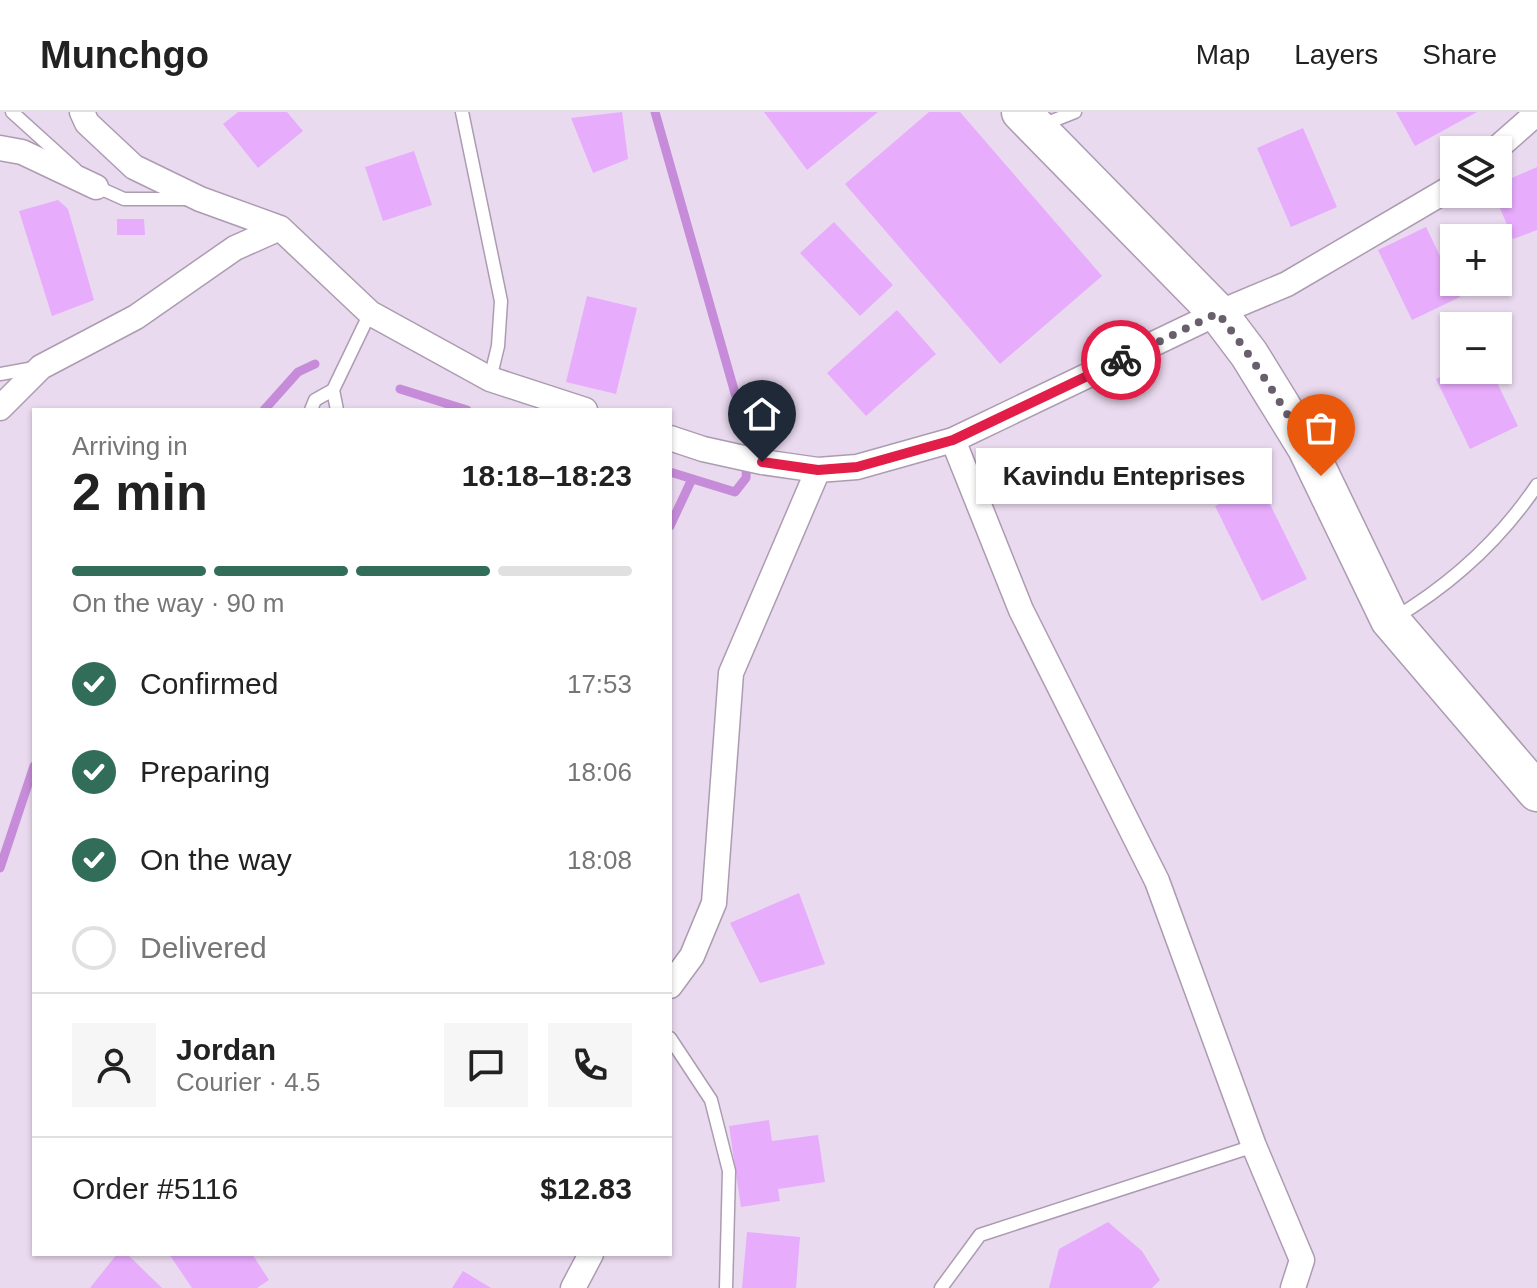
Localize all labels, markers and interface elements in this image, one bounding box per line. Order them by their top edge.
text: Munchgo [40,34,209,76]
text: Map [1196,39,1250,70]
text: Layers [1294,39,1378,70]
text: Share [1422,39,1497,70]
map controls [1440,136,1512,384]
button: layers [1440,136,1512,208]
button: + [1440,224,1512,296]
button: − [1440,312,1512,384]
courier [1081,320,1161,400]
icon: bike [1099,338,1143,382]
pin [728,380,796,462]
icon: home [740,392,784,436]
pin [1287,394,1355,476]
icon: bag [1299,406,1343,450]
text: Arriving in [72,431,188,461]
callout: Kavindu Enteprises [977,448,1273,504]
text: 18:18–18:23 [462,459,632,492]
text: Kavindu Enteprises [1003,461,1245,491]
text: 2 min [72,463,208,521]
text: On the way · 90 m [72,588,284,618]
icon: check [72,662,116,706]
text: Confirmed [140,667,278,700]
text: 17:53 [567,669,632,699]
icon: check [72,750,116,794]
text: Preparing [140,755,270,788]
text: 18:06 [567,757,632,787]
icon: check [72,838,116,882]
text: On the way [140,843,292,876]
text: 18:08 [567,845,632,875]
text: Delivered [140,931,267,964]
button: person [72,1023,156,1107]
button: chat [444,1023,528,1107]
button: phone [548,1023,632,1107]
text: Jordan [176,1033,276,1066]
text: Courier · 4.5 [176,1067,321,1097]
text: Order #5116 [72,1172,238,1205]
text: $12.83 [540,1172,632,1205]

